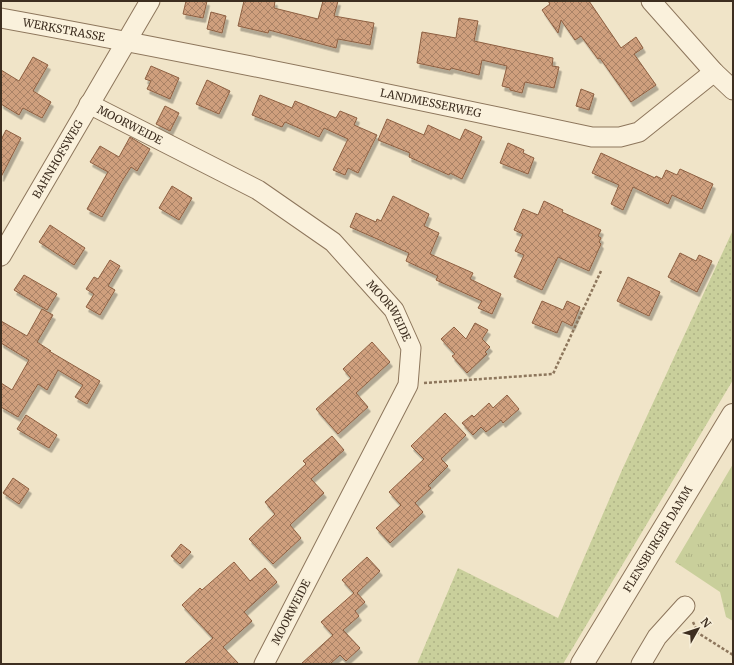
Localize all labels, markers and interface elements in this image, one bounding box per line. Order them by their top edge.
street label: WERKSTRASSE [21,15,106,44]
street label: LANDMESSERWEG [379,85,483,120]
street label: MOORWEIDE [95,102,165,147]
street label: BAHNHOFSWEG [29,118,86,201]
street label: MOORWEIDE [363,277,414,343]
street label: FLENSBURGER DAMM [620,483,695,595]
street label: MOORWEIDE [269,577,313,647]
north arrow [678,609,718,649]
text: N [698,615,714,631]

